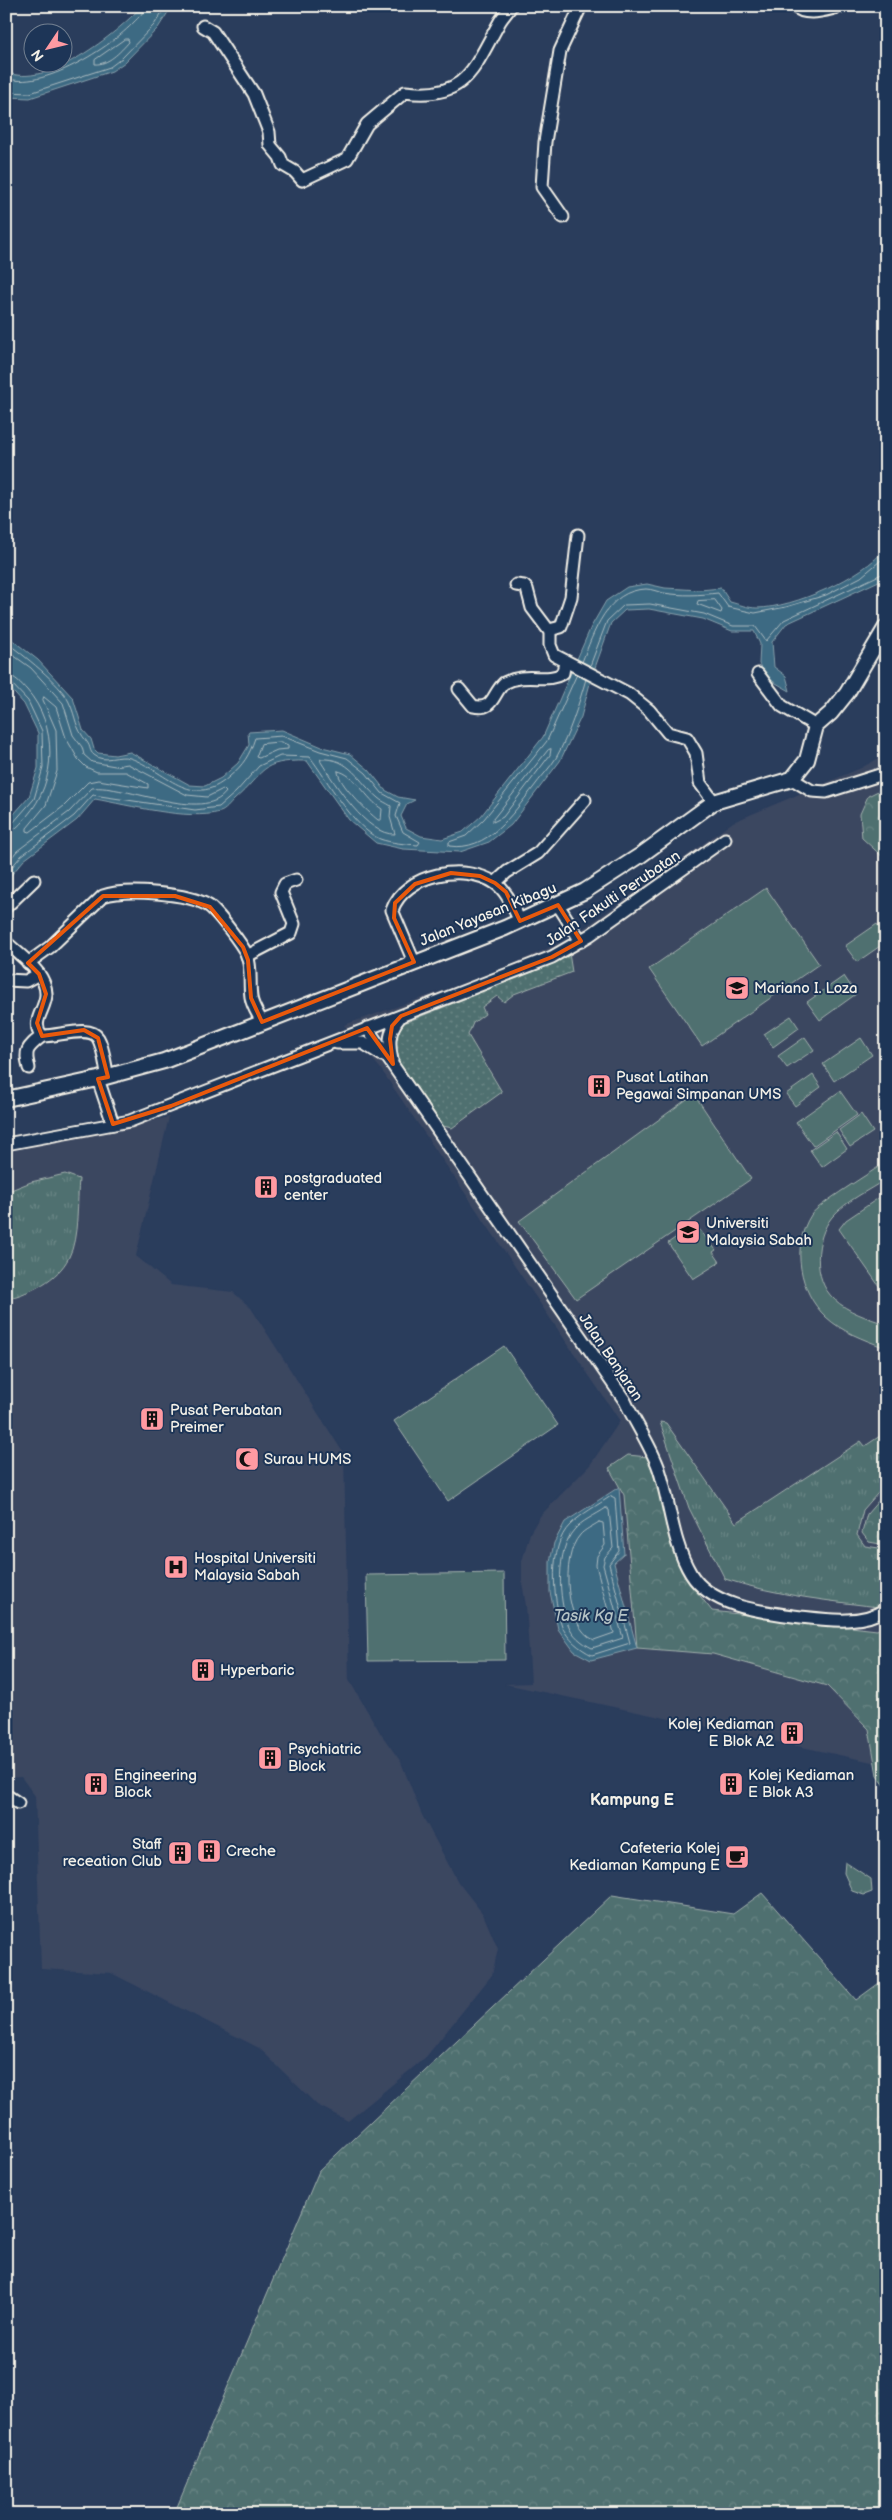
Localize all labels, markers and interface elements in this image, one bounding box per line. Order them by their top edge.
north arrow [22,22,72,72]
text: N [28,46,48,64]
street label: Jalan Fakulti Perubatan [543,846,684,950]
street label: Jalan Yayasan Kibagu [417,878,559,951]
school or university icon: Mariano I. Loza [724,975,750,1001]
place label: Mariano I. Loza [754,979,858,998]
place label: Pusat Latihan Pegawai Simpanan UMS [616,1068,781,1104]
building icon: Pusat Latihan Pegawai Simpanan UMS [586,1073,612,1099]
place label: postgraduated center [284,1169,382,1205]
building icon: postgraduated center [253,1174,279,1200]
place label: Universiti Malaysia Sabah [706,1214,812,1250]
school or university icon: Universiti Malaysia Sabah [675,1219,701,1245]
street label: Jalan Banjaran [574,1310,647,1405]
place label: Pusat Perubatan Preimer [170,1401,282,1437]
building icon: Pusat Perubatan Preimer [139,1406,165,1432]
mosque icon: Surau HUMS [234,1446,260,1472]
place label: Surau HUMS [264,1450,351,1469]
place label: Hospital Universiti Malaysia Sabah [194,1549,316,1585]
hospital icon: Hospital Universiti Malaysia Sabah [163,1554,189,1580]
water label: Tasik Kg E [554,1607,630,1626]
building icon: Hyperbaric [190,1657,216,1683]
place label: Hyperbaric [220,1661,295,1680]
place label: Kolej Kediaman E Blok A2 [668,1715,774,1751]
building icon: Kolej Kediaman E Blok A2 [779,1720,805,1746]
place label: Psychiatric Block [288,1740,361,1776]
building icon: Psychiatric Block [257,1745,283,1771]
place label: Engineering Block [114,1766,197,1802]
place label: Kolej Kediaman E Blok A3 [748,1766,854,1802]
building icon: Engineering Block [83,1771,109,1797]
building icon: Kolej Kediaman E Blok A3 [718,1771,744,1797]
district label: Kampung E [590,1791,674,1810]
place label: Staff receation Club [63,1835,163,1871]
building icon: Creche [196,1838,222,1864]
place label: Cafeteria Kolej Kediaman Kampung E [569,1839,720,1875]
building icon: Staff receation Club [167,1840,193,1866]
place label: Creche [226,1842,276,1861]
cafe icon: Cafeteria Kolej Kediaman Kampung E [724,1844,750,1870]

